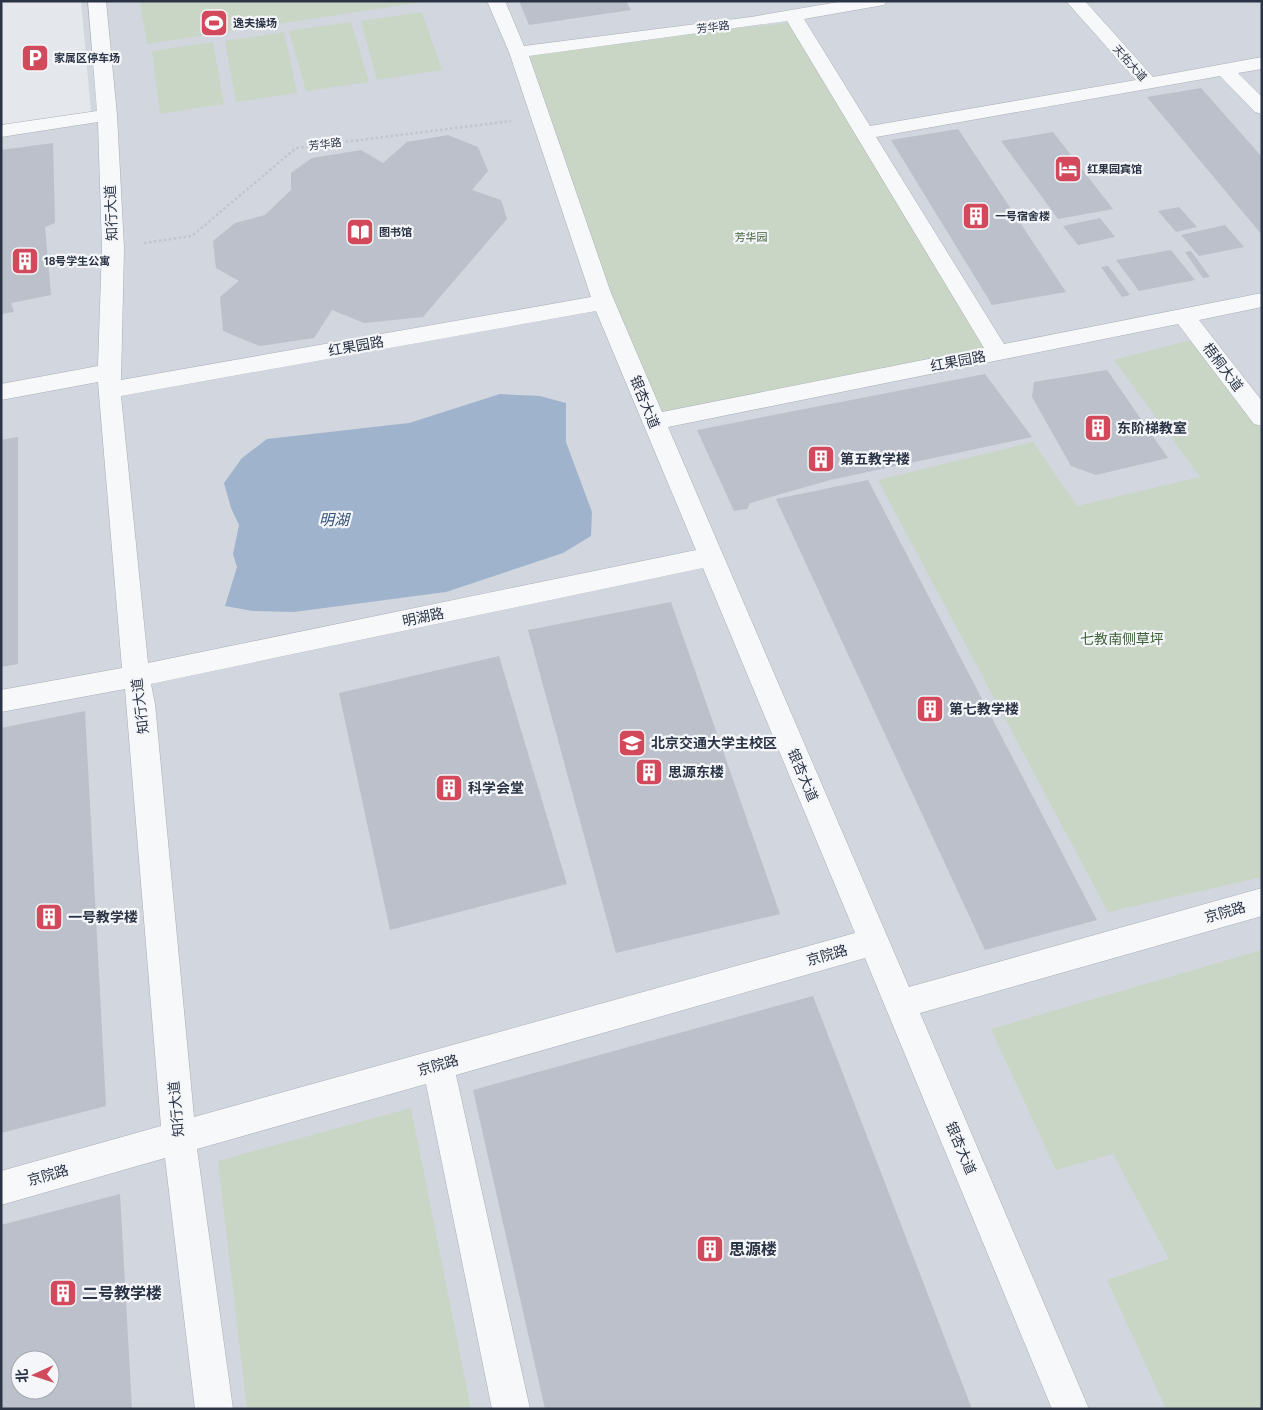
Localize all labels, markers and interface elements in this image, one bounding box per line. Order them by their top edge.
sports icon: 逸夫操场 [199,8,229,38]
place label: 逸夫操场 [233,17,277,30]
street label: 芳华路 [696,19,730,36]
parking icon: 家属区停车场 [20,43,50,73]
street label: 天佑大道 [1110,43,1149,84]
place label: 家属区停车场 [54,52,120,65]
street label: 芳华路 [308,136,342,153]
hotel icon: 红果园宾馆 [1053,154,1083,184]
place label: 红果园宾馆 [1087,163,1142,176]
street label: 知行大道 [102,185,121,241]
building icon: 一号宿舍楼 [961,201,991,231]
place label: 一号宿舍楼 [995,210,1050,223]
library icon: 图书馆 [345,217,375,247]
place label: 图书馆 [379,226,412,239]
park label: 芳华园 [735,231,768,244]
building icon: 18号学生公寓 [10,246,40,276]
place label: 18号学生公寓 [44,255,110,268]
street label: 红果园路 [327,333,385,360]
street label: 梧桐大道 [1199,340,1246,395]
street label: 红果园路 [929,348,987,375]
street label: 银杏大道 [626,373,663,431]
building icon: 东阶梯教室 [1083,413,1113,443]
place label: 东阶梯教室 [1117,420,1187,437]
building icon: 第五教学楼 [806,444,836,474]
place label: 第五教学楼 [840,451,910,468]
water label: 明湖 [319,511,351,529]
street label: 明湖路 [401,605,445,630]
park label: 七教南侧草坪 [1080,631,1164,648]
street label: 知行大道 [129,677,152,735]
building icon: 第七教学楼 [915,694,945,724]
place label: 第七教学楼 [949,701,1019,718]
school or university icon: 北京交通大学主校区 [617,728,647,758]
place label: 北京交通大学主校区 [651,735,777,752]
street label: 银杏大道 [784,746,821,804]
building icon: 思源东楼 [634,757,664,787]
place label: 思源东楼 [668,764,724,781]
building icon: 科学会堂 [434,773,464,803]
place label: 科学会堂 [468,780,524,797]
street label: 京院路 [1203,899,1248,926]
building icon: 一号教学楼 [34,902,64,932]
place label: 一号教学楼 [68,909,138,926]
street label: 京院路 [805,942,850,969]
street label: 京院路 [416,1052,461,1079]
street label: 知行大道 [166,1080,187,1138]
street label: 银杏大道 [942,1119,979,1177]
street label: 京院路 [26,1162,71,1189]
building icon: 思源楼 [695,1234,725,1264]
place label: 思源楼 [729,1240,777,1259]
building icon: 二号教学楼 [48,1278,78,1308]
place label: 二号教学楼 [82,1284,162,1303]
north arrow [10,1350,60,1400]
text: 北 [14,1368,31,1383]

